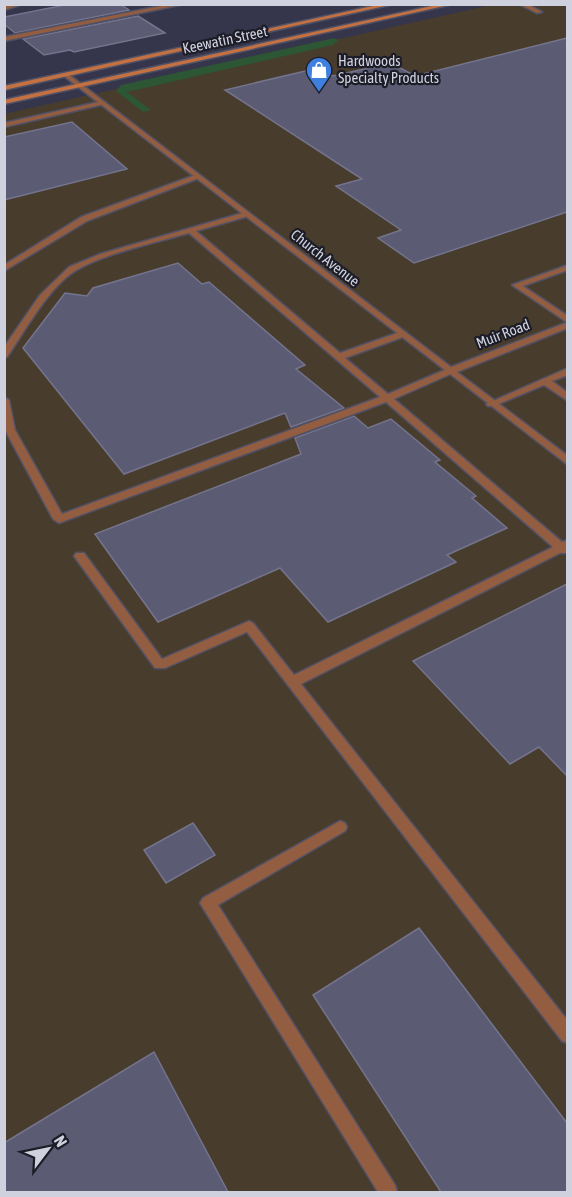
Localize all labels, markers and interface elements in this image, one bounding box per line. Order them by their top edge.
street label: Keewatin Street [181,22,269,57]
place label: Hardwoods Specialty Products [338,52,439,86]
shop icon: Hardwoods Specialty Products [304,55,334,93]
street label: Church Avenue [288,226,363,290]
street label: Muir Road [474,316,532,351]
north arrow [18,1119,78,1179]
text: N [51,1132,71,1150]

